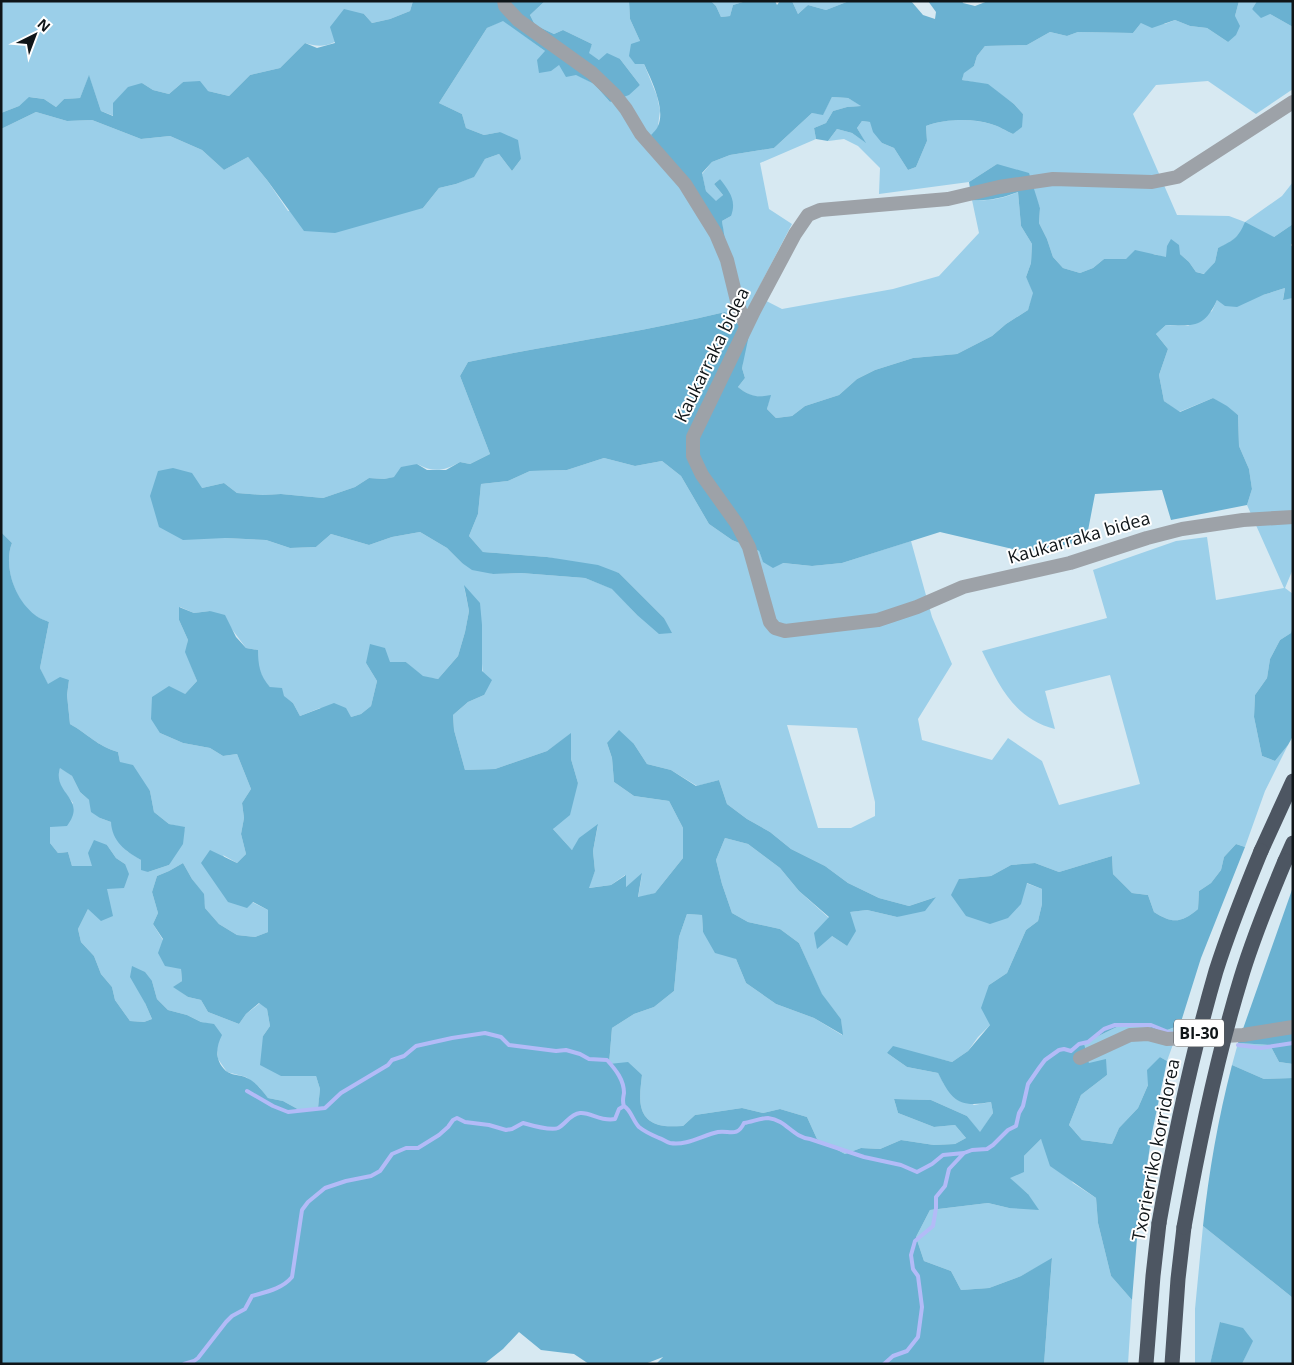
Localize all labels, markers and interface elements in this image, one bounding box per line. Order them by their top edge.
north arrow [10,10,60,60]
text: N [33,14,55,36]
street label: Kaukarraka bidea [668,283,754,426]
street label: Kaukarraka bidea [1005,505,1153,569]
road number: BI-30 [1174,1020,1224,1046]
street label: Txorierriko korridorea [1126,1057,1184,1243]

